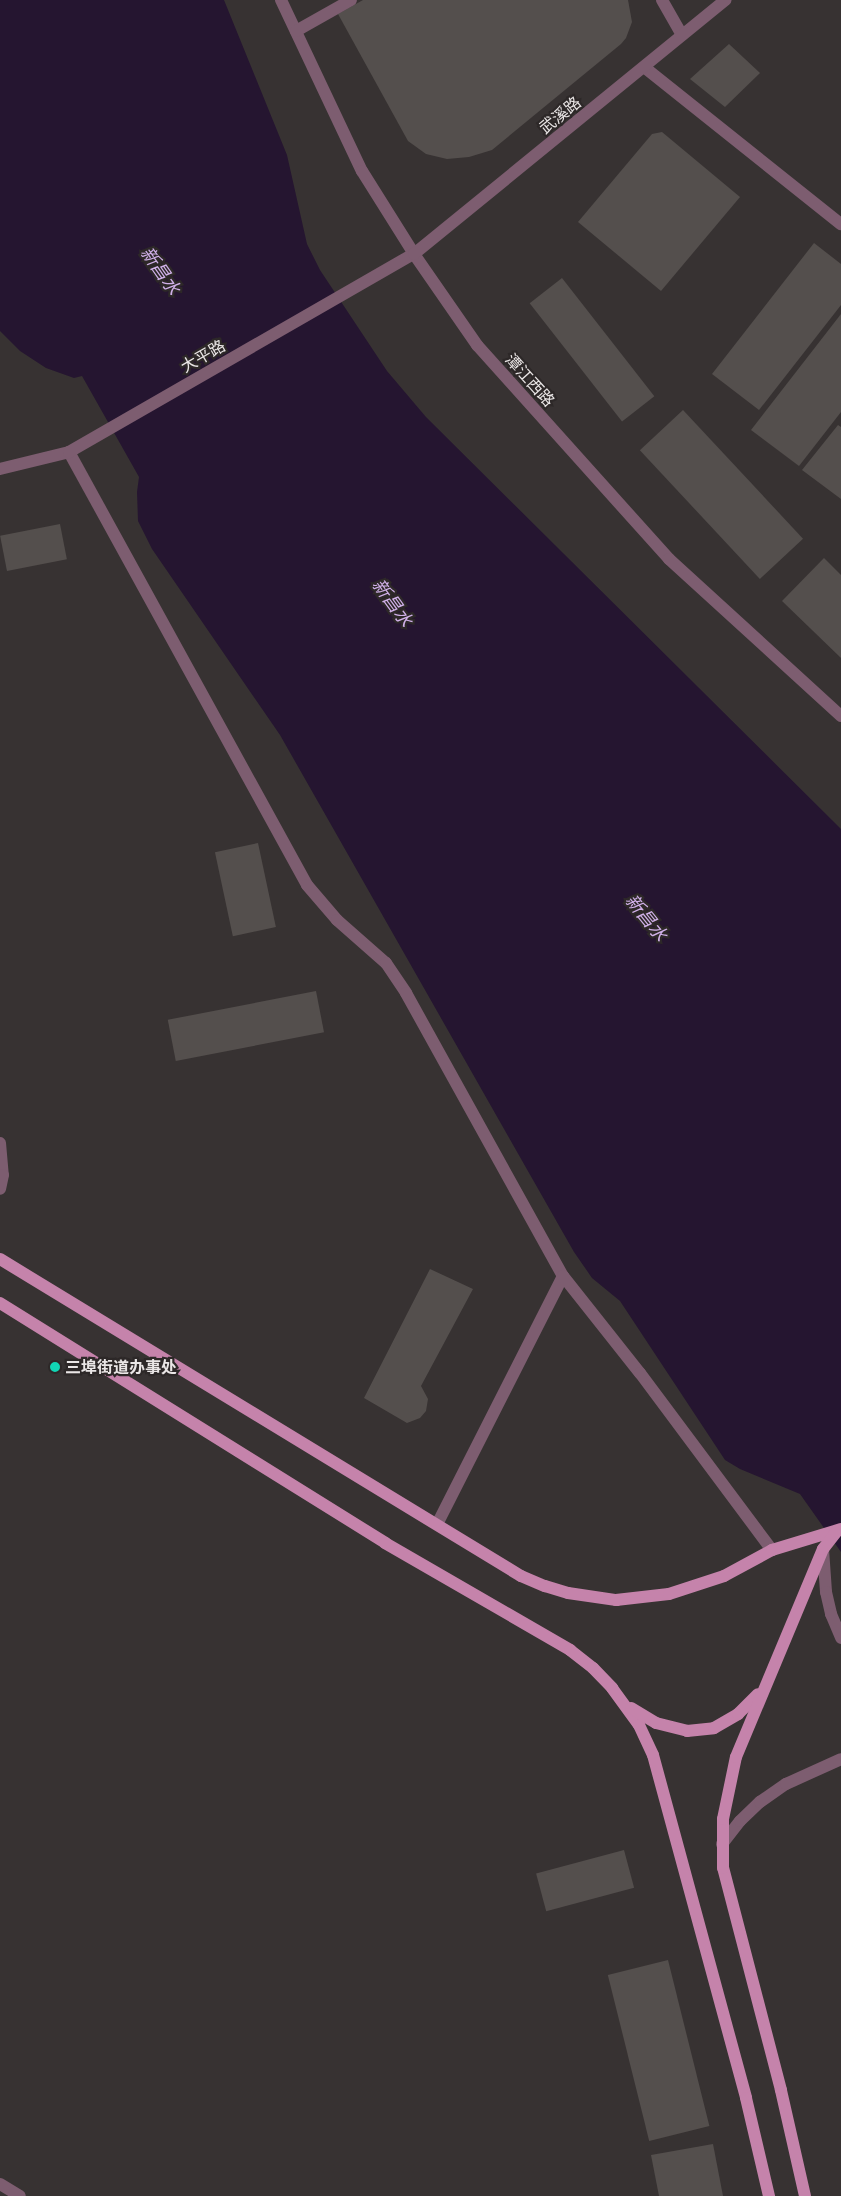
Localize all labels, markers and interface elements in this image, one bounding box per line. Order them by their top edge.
street label: 武溪路 [535,92,585,138]
water label: 新昌水 [136,243,184,299]
street label: 大平路 [177,336,229,376]
street label: 潭江西路 [501,350,559,410]
water label: 新昌水 [367,575,417,631]
water label: 新昌水 [621,890,671,946]
place label: 三埠街道办事处 [65,1357,177,1377]
marker: 三埠街道办事处 [49,1361,61,1373]

